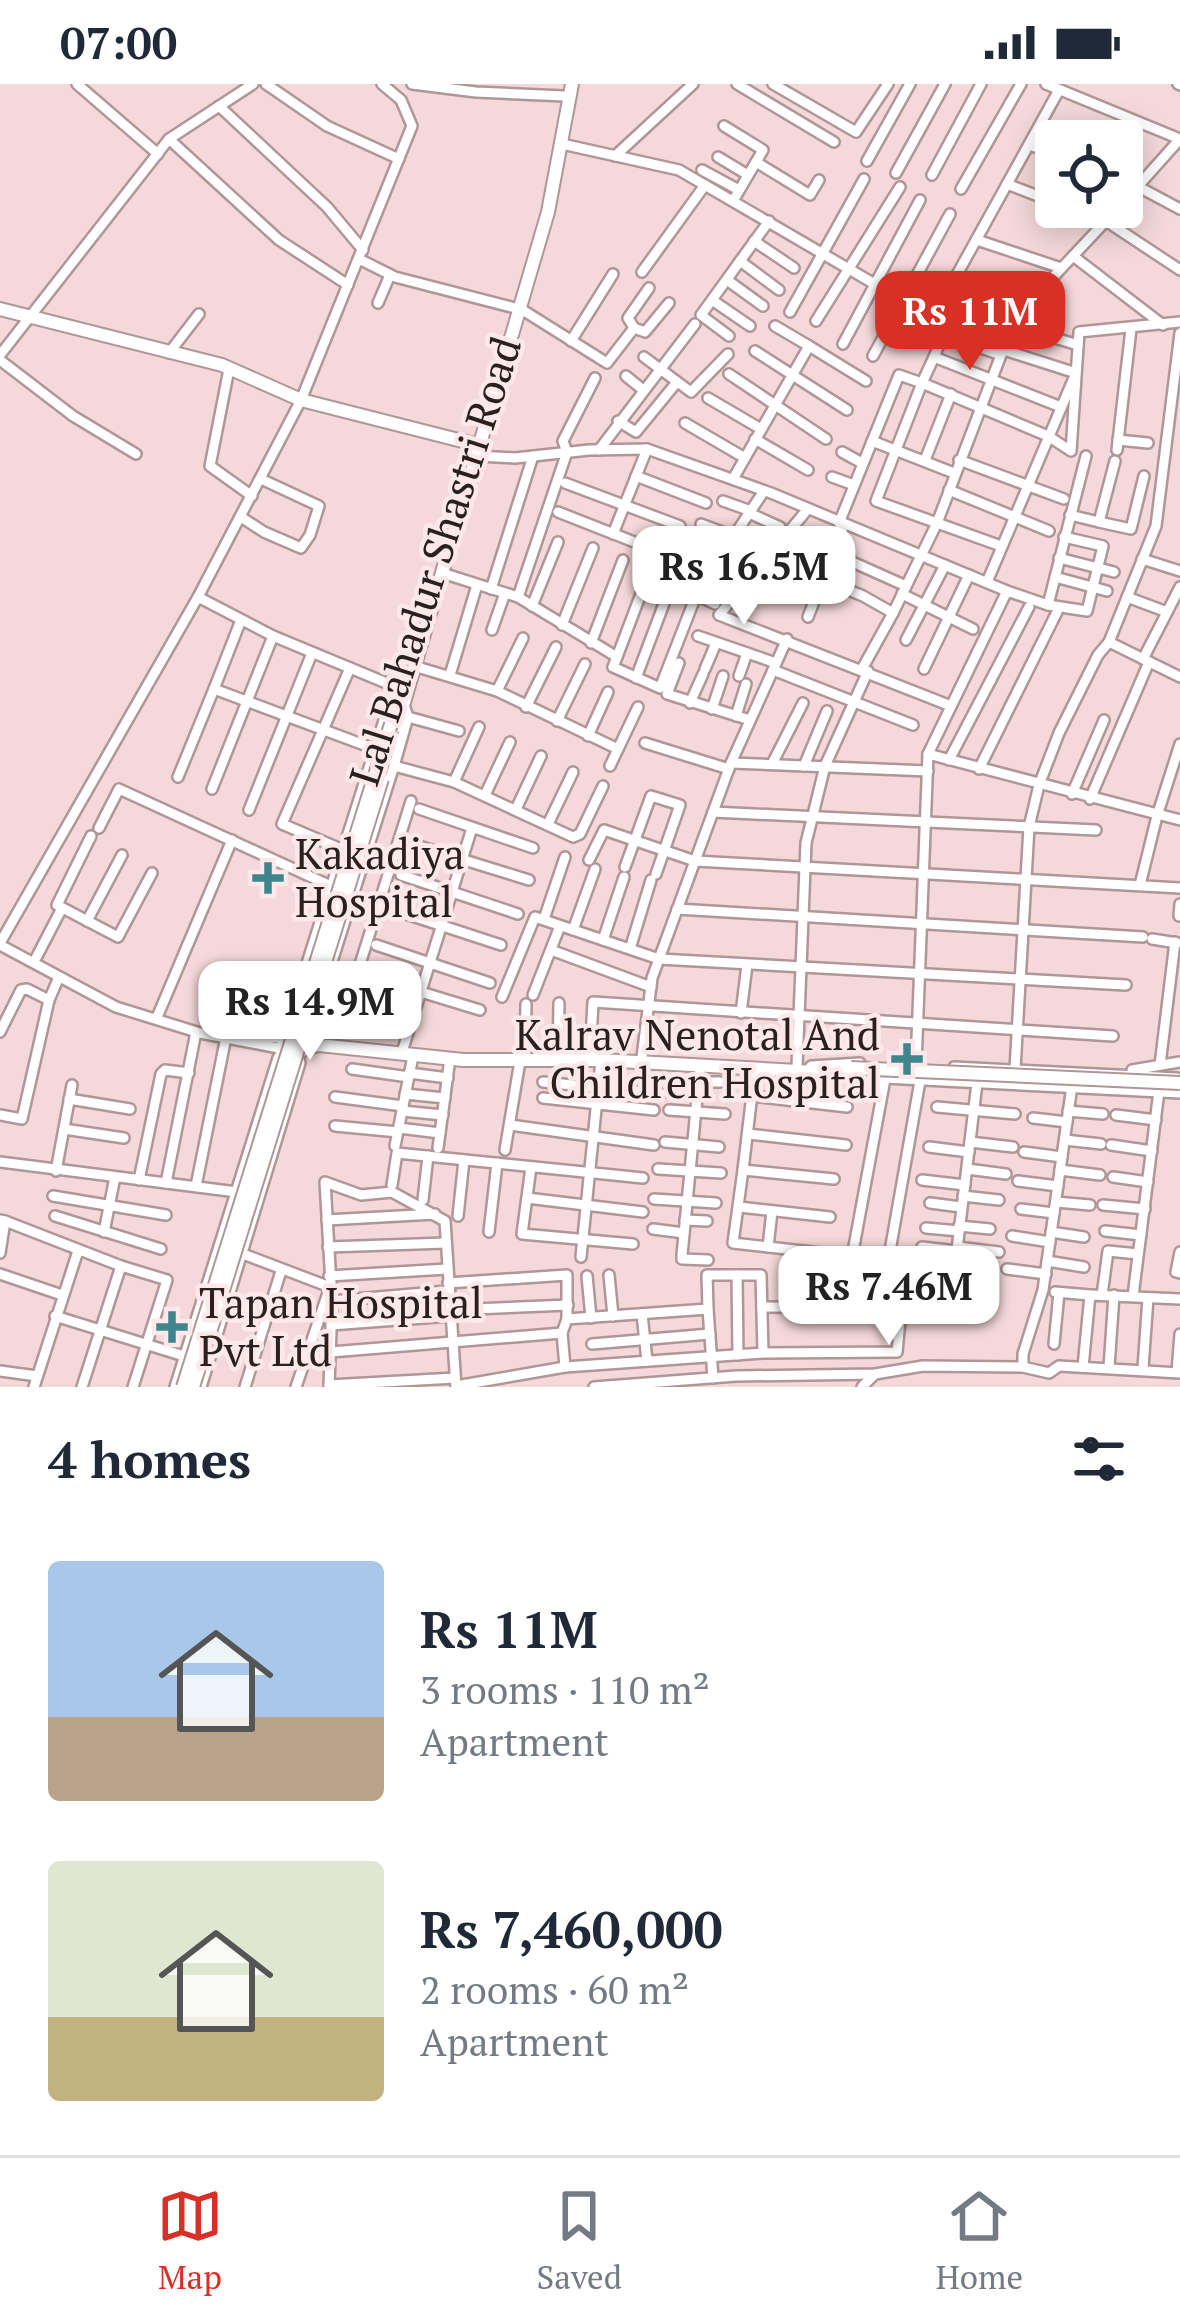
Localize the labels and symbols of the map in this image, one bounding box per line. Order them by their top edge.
pin: Rs 11M [872,271,1068,373]
street label: Lal Bahadur Shastri Road [335,329,533,792]
pin: Rs 16.5M [620,526,868,628]
place label: Kakadiya Hospital [295,825,465,929]
marker: Kakadiya Hospital [252,862,284,894]
pin: Rs 14.9M [186,961,434,1063]
place label: Kalrav Nenotal And Children Hospital [515,1006,880,1110]
marker: Kalrav Nenotal And Children Hospital [891,1043,923,1075]
pin: Rs 7.46M [765,1246,1013,1348]
place label: Tapan Hospital Pvt Ltd [199,1274,483,1378]
marker: Tapan Hospital Pvt Ltd [156,1311,188,1343]

